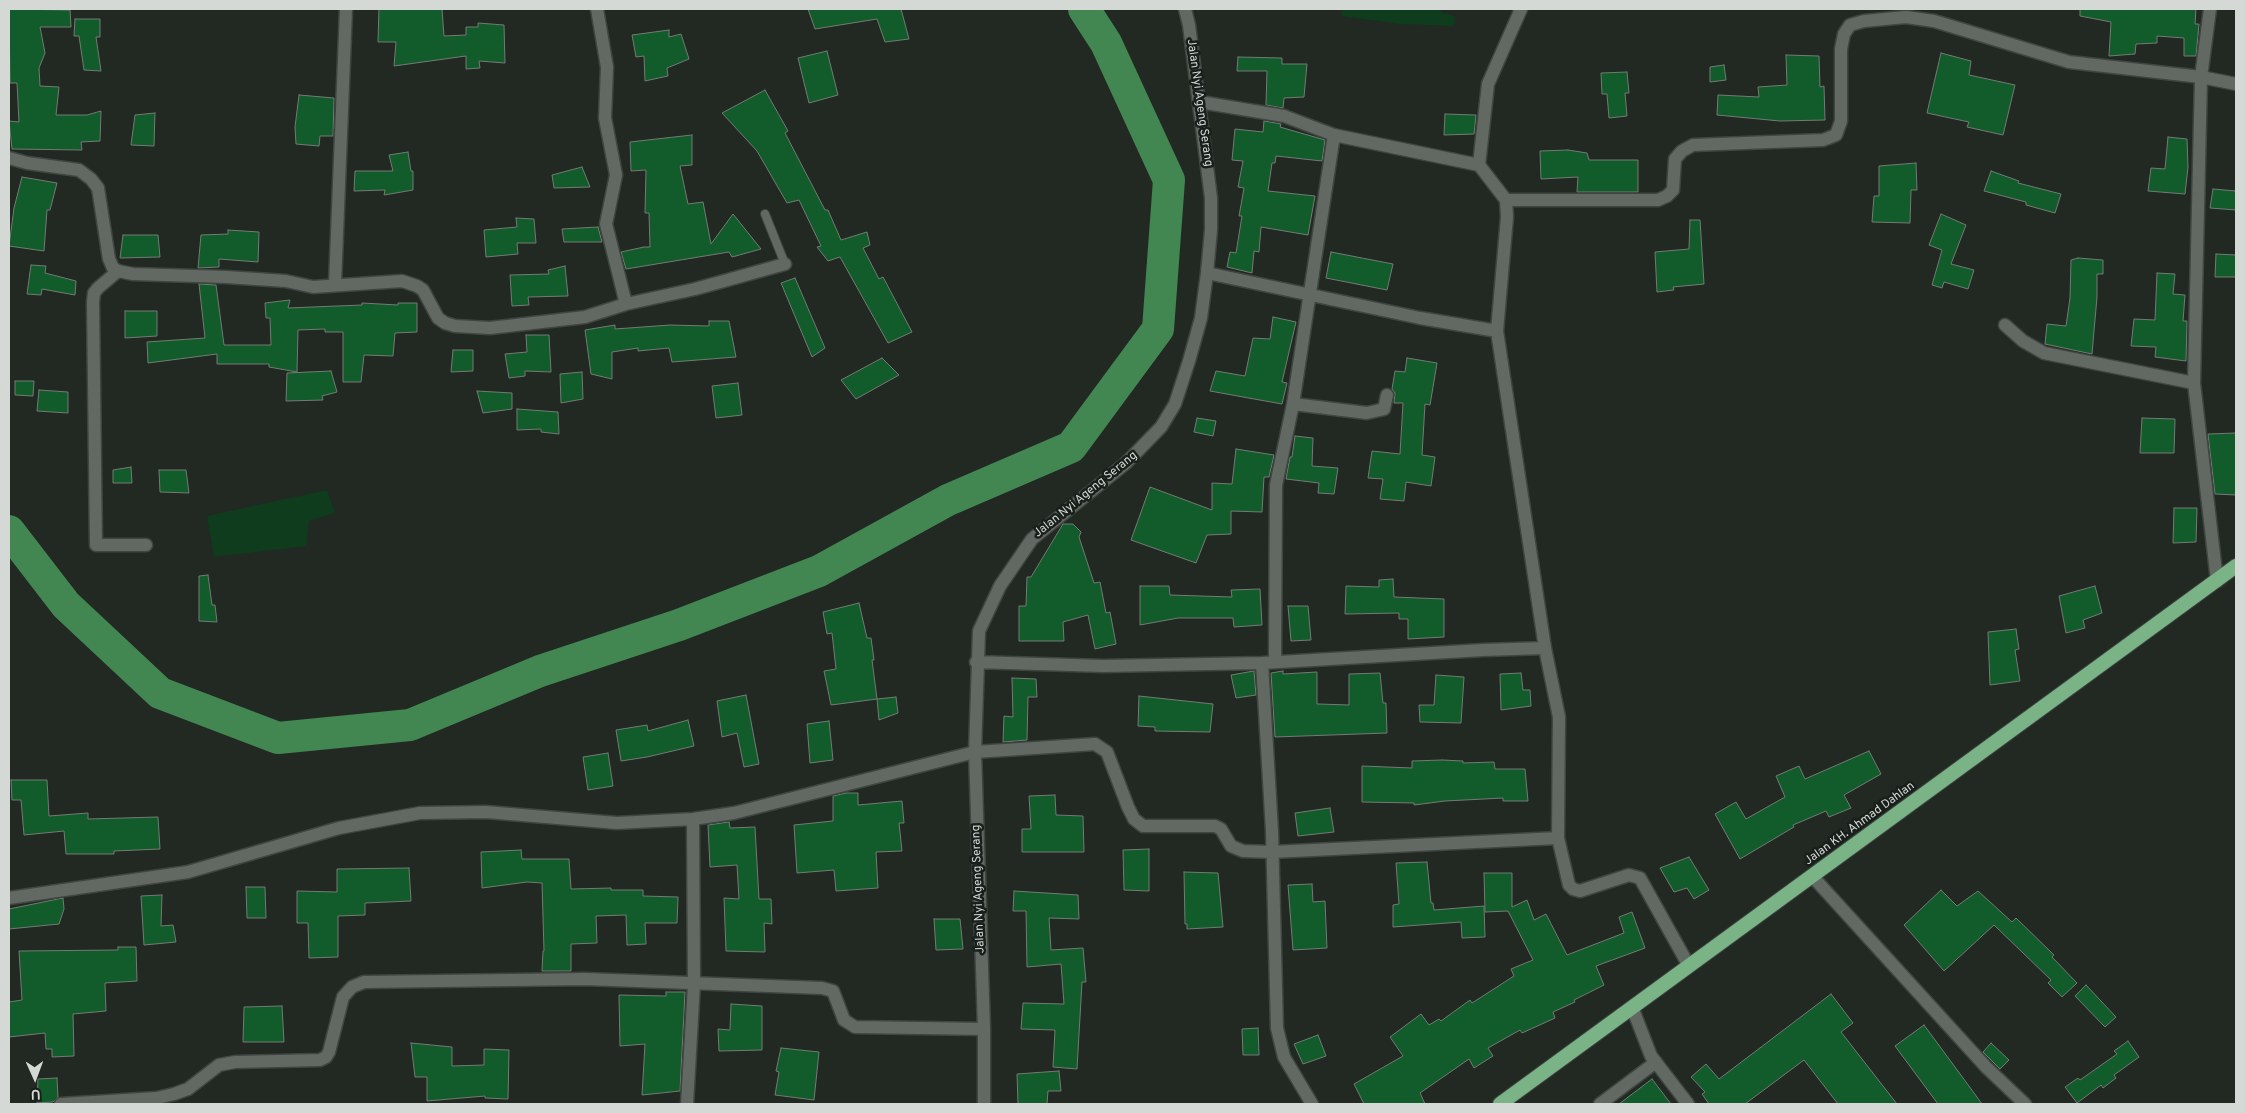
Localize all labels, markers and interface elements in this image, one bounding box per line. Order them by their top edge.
street label: Jalan Nyi Ageng Serang [1183,38,1215,168]
street label: Jalan Nyi Ageng Serang [1031,449,1141,541]
street label: Jalan KH. Ahmad Dahlan [1802,779,1918,869]
street label: Jalan Nyi Ageng Serang [970,824,988,954]
north arrow [10,1053,60,1103]
text: U [30,1085,41,1102]

